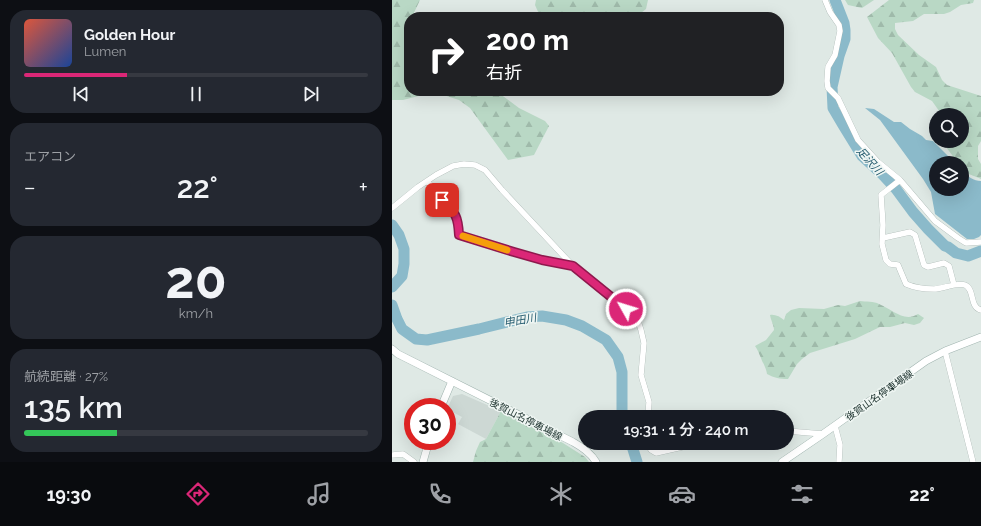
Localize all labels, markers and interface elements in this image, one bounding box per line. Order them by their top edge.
text: 200 m [486,24,569,57]
text: Golden Hour [84,26,175,44]
icon: right [420,28,472,80]
text: Lumen [84,44,126,59]
text: 右折 [486,62,522,83]
icon: previous [70,83,92,105]
icon: pause [185,83,207,105]
icon: next [300,83,322,105]
map controls [929,108,969,196]
button: search [929,108,969,148]
water label: 足沢川 [854,145,886,179]
text: エアコン [24,149,76,164]
button: layers [929,156,969,196]
text: 22° [177,170,218,205]
text: − [24,174,36,200]
text: + [359,174,368,200]
pin [425,183,459,217]
icon: arrive [431,189,453,211]
text: 20 [165,249,227,310]
position arrow [605,288,647,330]
text: km/h [179,306,213,321]
water label: 申田川 [503,311,538,330]
street label: 後賀山名停車場線 [843,368,915,423]
text: 航続距離 · 27% [24,369,108,384]
text: 135 km [24,390,123,425]
street label: 後賀山名停車場線 [488,396,564,443]
speed limit sign: 30 [404,398,456,450]
text: 19:31 · 1 分 · 240 m [623,421,749,439]
icon: directions [184,480,212,508]
icon: music [305,480,333,508]
icon: phone [426,480,454,508]
icon: climate [547,480,575,508]
icon: car [668,480,696,508]
icon: filters [788,480,816,508]
text: 19:30 [46,484,91,505]
text: 22° [909,484,935,505]

